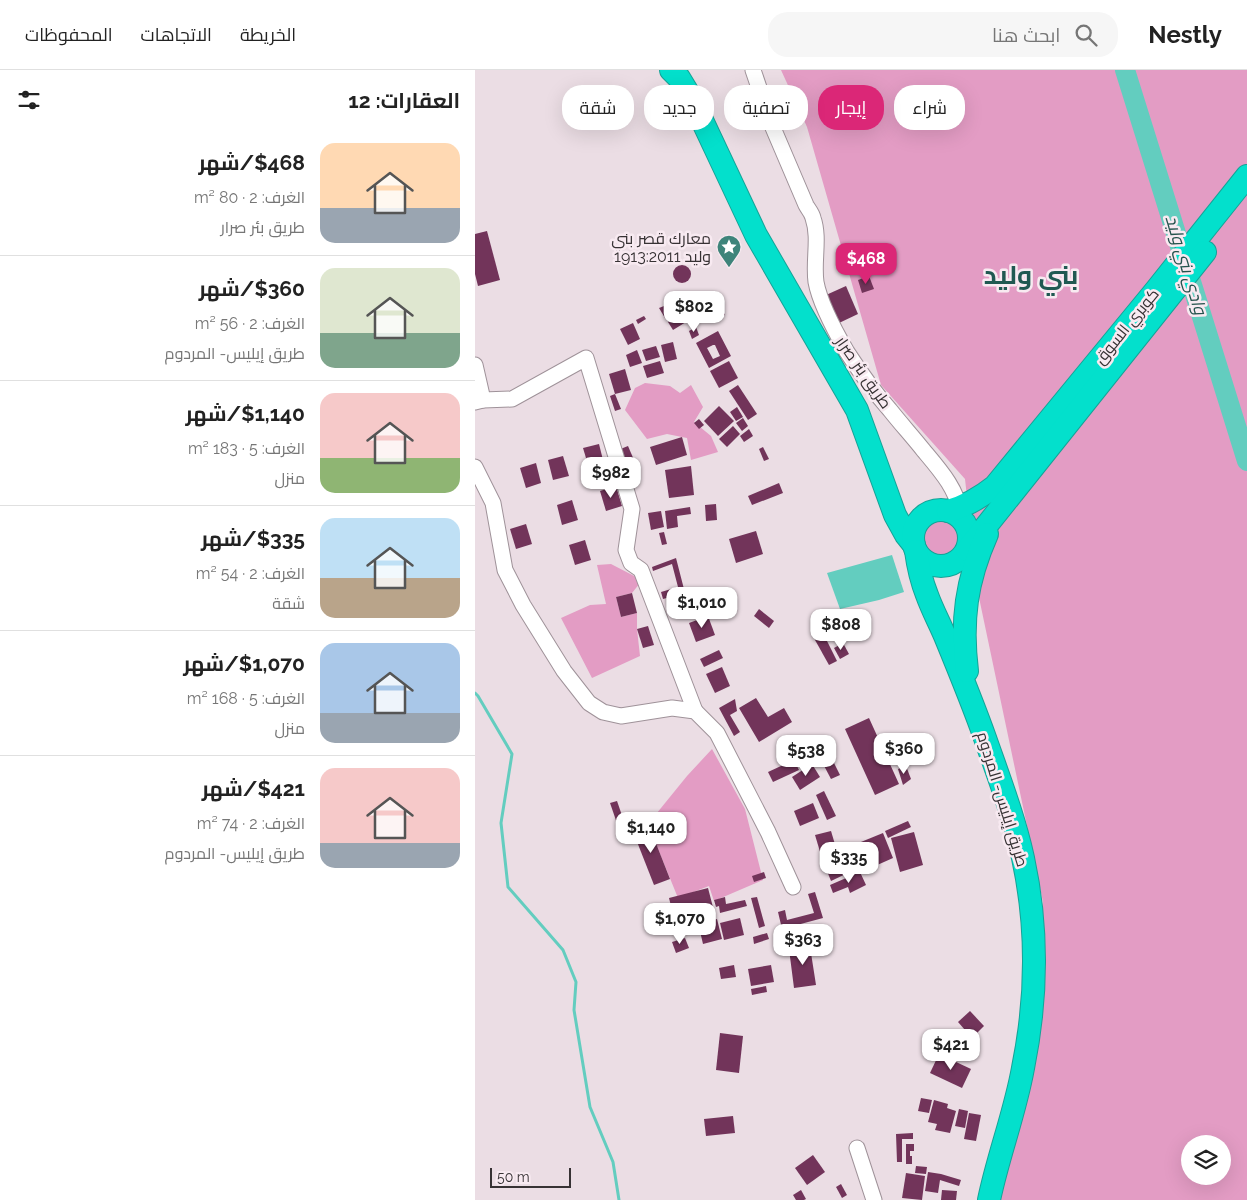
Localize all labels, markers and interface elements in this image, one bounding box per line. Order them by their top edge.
search box [768,12,1118,57]
text: Nestly [1148,20,1222,49]
icon: search [1072,21,1100,49]
text: المحفوظات [25,24,113,45]
text: الاتجاهات [141,24,212,45]
text: الخريطة [240,24,296,45]
text: ابحث هنا [992,24,1060,46]
chip: شقة [562,85,634,130]
chip: جديد [644,85,714,130]
chip: تصفية [724,85,808,130]
chip: إيجار [818,85,884,130]
chip: شراء [894,85,965,130]
icon: filters [15,86,43,114]
text: العقارات: 12 [348,88,460,113]
text: $468/شهر [199,150,305,175]
icon: home [360,163,420,223]
text: الغرف: 2 · 80 m² [194,188,305,207]
water label: وادي بني وليد [1158,213,1212,319]
text: طريق بئر صرار [221,218,305,237]
place label: معارك قصر بني وليد 1913:2011 [611,229,711,266]
place icon: معارك قصر بني وليد 1913:2011 [716,234,742,268]
pin: $468 [836,242,896,285]
text: $468 [847,249,885,268]
district label: بني وليد [984,260,1078,296]
text: $360/شهر [199,276,305,301]
street label: كوبري السوق [1090,284,1166,371]
icon: home [360,288,420,348]
pin: $802 [664,290,724,333]
text: $802 [675,297,713,316]
text: الغرف: 2 · 56 m² [195,314,305,333]
street label: طريق بئر صرار [830,331,896,413]
text: طريق إيليس- المردوم [165,344,305,363]
text: $1,140/شهر [185,401,305,426]
icon: home [360,413,420,473]
text: الغرف: 5 · 183 m² [188,439,305,458]
pin: $982 [581,456,641,499]
text: $982 [592,463,630,482]
text: منزل [275,469,305,488]
text: $335/شهر [201,526,305,551]
icon: home [360,538,420,598]
text: الغرف: 2 · 54 m² [196,564,305,583]
pin: $1,010 [661,586,743,629]
text: $1,010 [677,593,727,612]
text: شقة [272,594,305,613]
pin: $808 [811,608,871,651]
text: $808 [821,615,861,634]
text: $1,070/شهر [183,651,305,676]
icon: home [360,663,420,723]
text: الغرف: 5 · 168 m² [187,689,305,708]
text: منزل [275,719,305,738]
street label: طريق إيليس- المردوم [971,729,1032,870]
pin: $360 [874,732,934,775]
pin: $538 [776,734,836,777]
text: $360 [885,739,923,758]
text: $538 [787,741,825,760]
text: $421/شهر [202,776,305,801]
icon: home [360,788,420,848]
pin: $1,140 [610,812,692,854]
text: الغرف: 2 · 74 m² [197,814,305,833]
text: $1,140 [627,818,675,837]
pin: $335 [819,842,879,884]
text: طريق إيليس- المردوم [165,844,305,863]
text: $335 [831,848,867,867]
pin: $1,070 [639,902,721,945]
text: $1,070 [655,909,705,928]
pin: $363 [773,924,833,966]
text: $363 [784,930,822,949]
pin: $421 [921,1028,981,1071]
text: $421 [933,1035,969,1054]
map controls [1181,1135,1231,1185]
button: layers [1181,1135,1231,1185]
scale bar [490,1165,571,1188]
text: 50 m [497,1169,530,1185]

